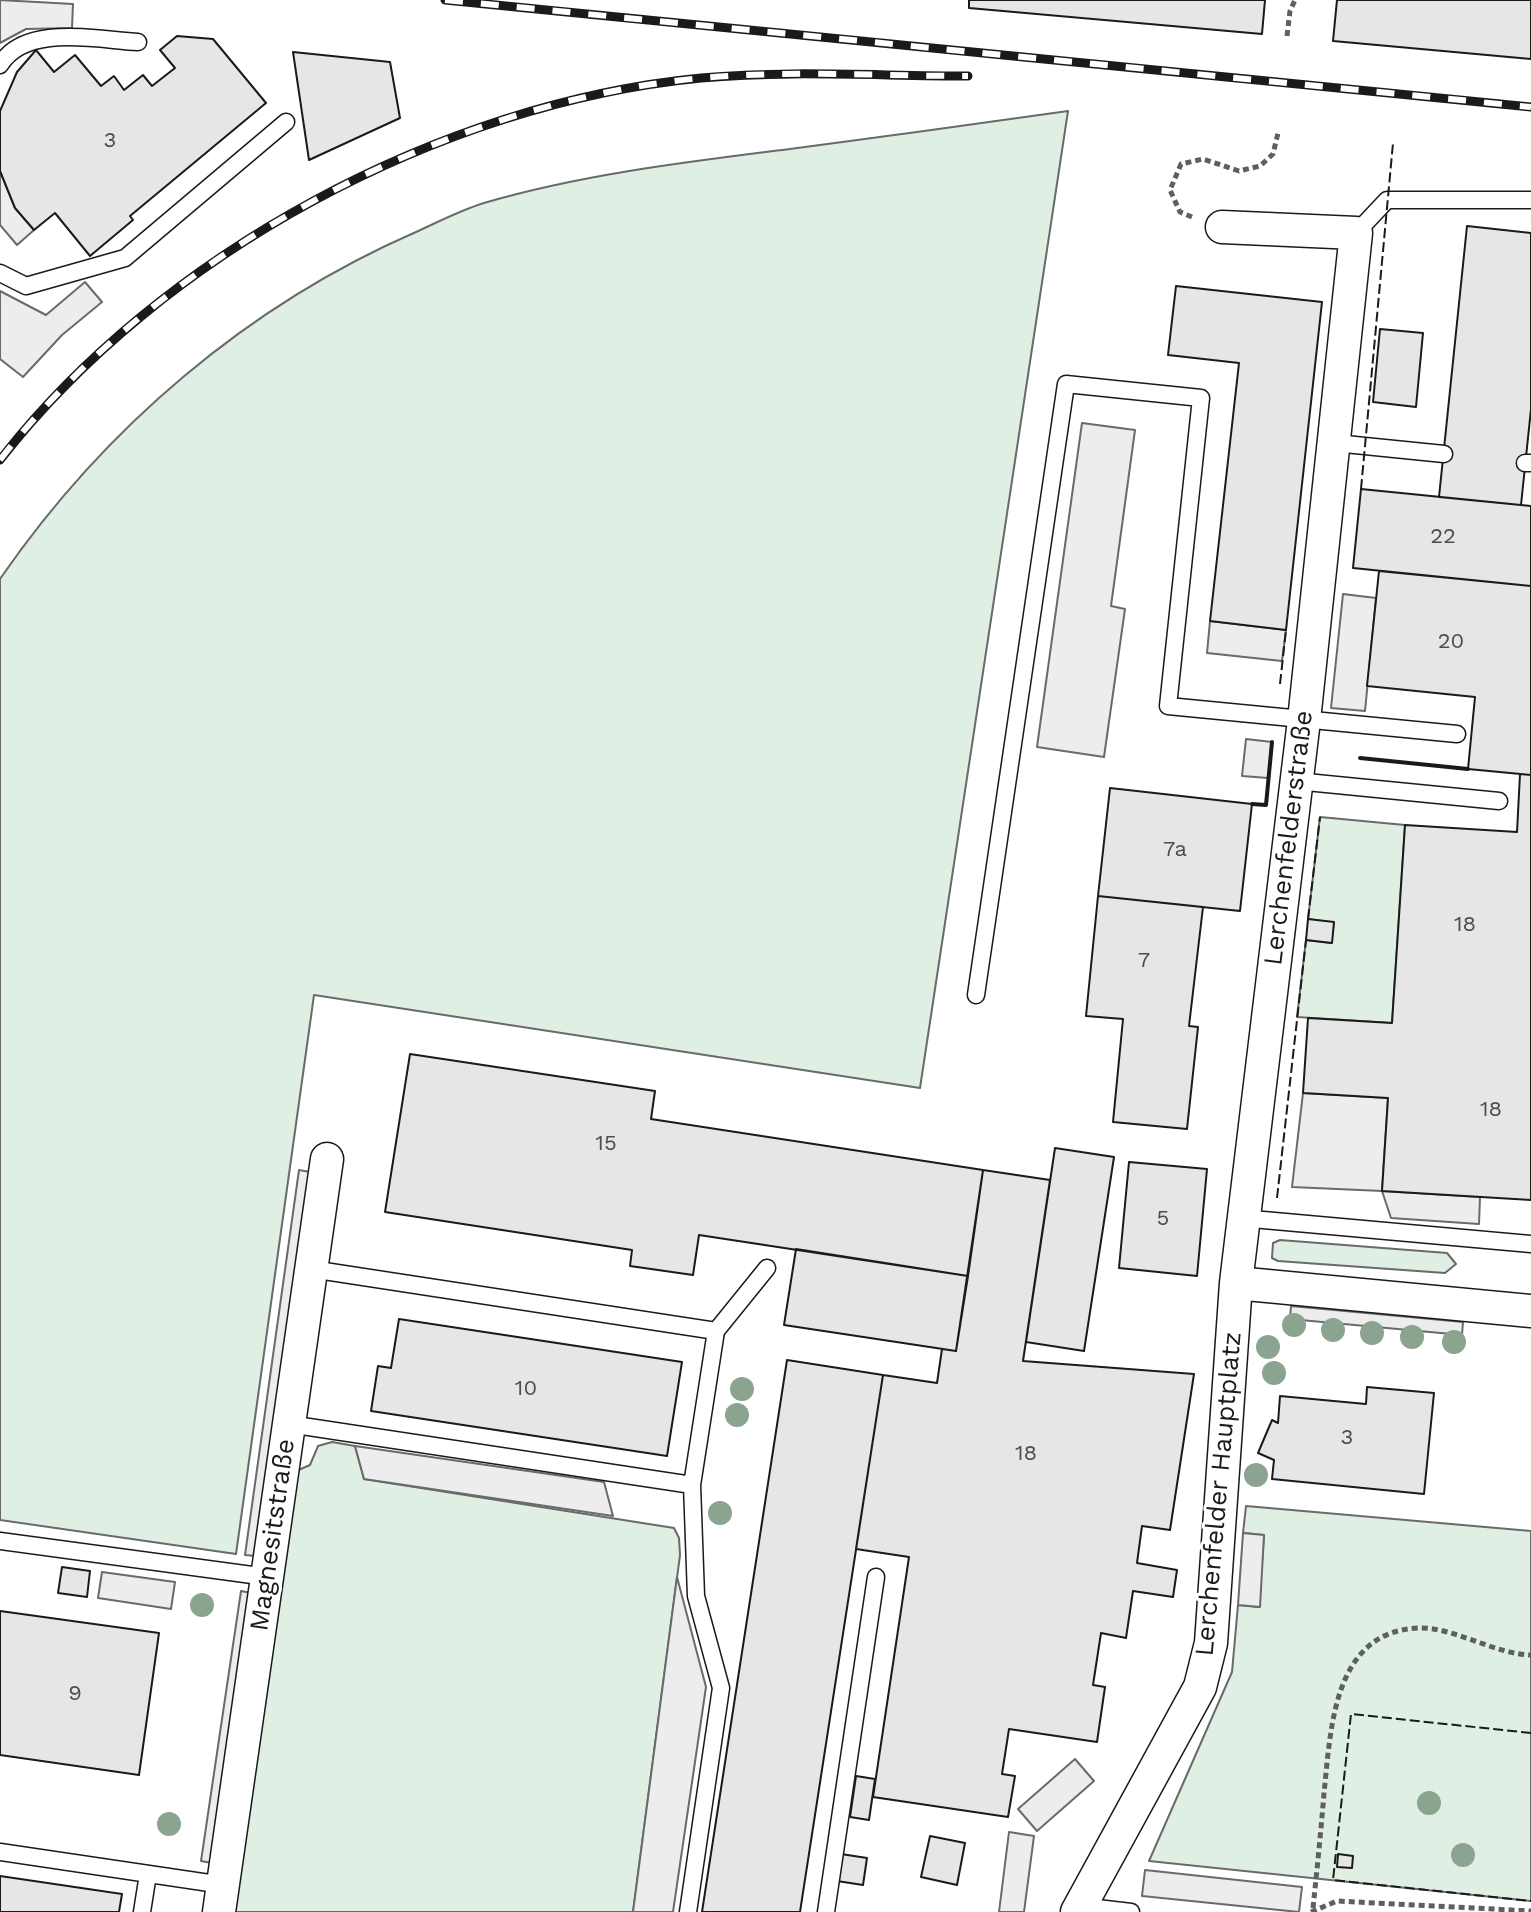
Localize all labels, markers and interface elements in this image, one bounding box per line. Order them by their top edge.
house number: 3 [104,128,116,154]
house number: 22 [1430,524,1456,550]
house number: 20 [1438,629,1464,655]
street label: Lerchenfelderstraße [1258,709,1320,967]
house number: 7a [1163,837,1187,863]
house number: 18 [1454,912,1476,938]
house number: 7 [1138,948,1150,974]
house number: 18 [1480,1097,1502,1123]
house number: 15 [595,1131,617,1157]
house number: 5 [1157,1206,1169,1232]
street label: Lerchenfelder Hauptplatz [1189,1331,1249,1657]
house number: 10 [515,1376,537,1402]
house number: 3 [1341,1425,1353,1451]
street label: Magnesitstraße [244,1437,302,1633]
house number: 18 [1015,1441,1037,1467]
house number: 9 [68,1681,82,1707]

